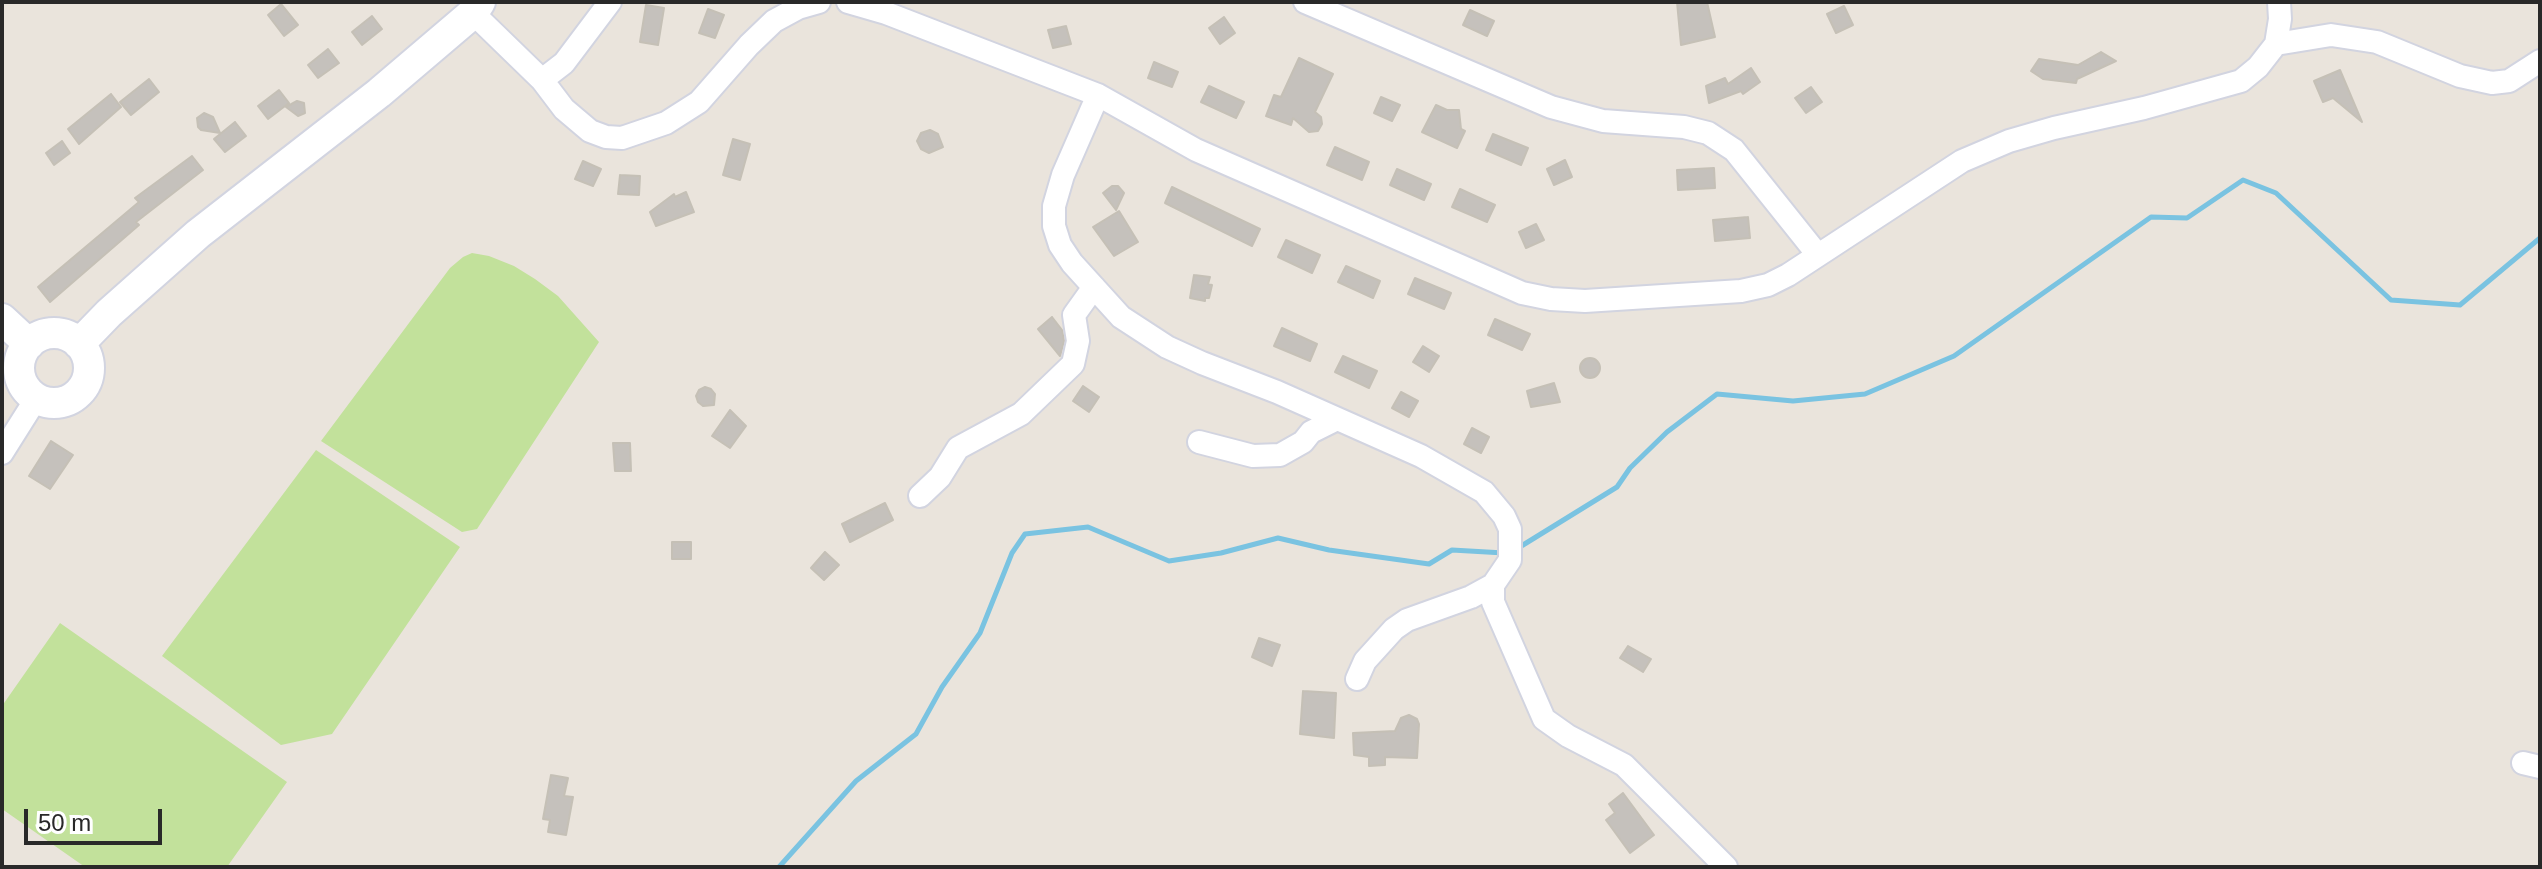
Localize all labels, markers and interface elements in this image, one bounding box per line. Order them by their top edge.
scale bar [28,793,166,843]
text: 50 m [38,809,91,836]

